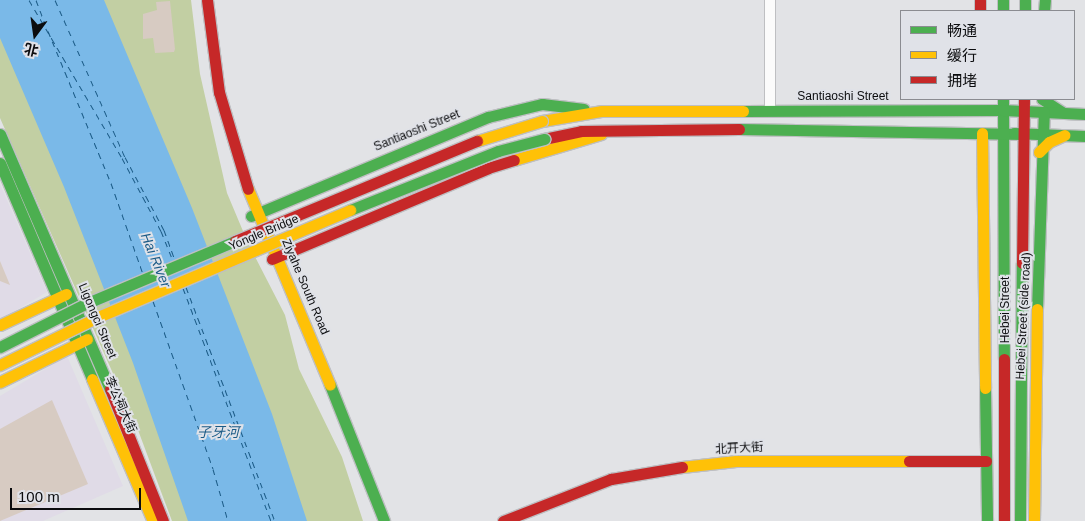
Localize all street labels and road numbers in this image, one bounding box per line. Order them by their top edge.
street label: Santiaoshi Street [797,90,889,104]
street label: Santiaoshi Street [372,107,462,155]
street label: Yongle Bridge [227,212,301,254]
street label: Ziyahe South Road [278,237,332,337]
street label: Hebei Street (side road) [1013,252,1035,380]
street label: Hebei Street [999,277,1013,343]
street label: Ligongci Street [75,281,119,361]
street label: 李公祠大街 [101,375,139,435]
street label: 北开大街 [715,441,763,457]

